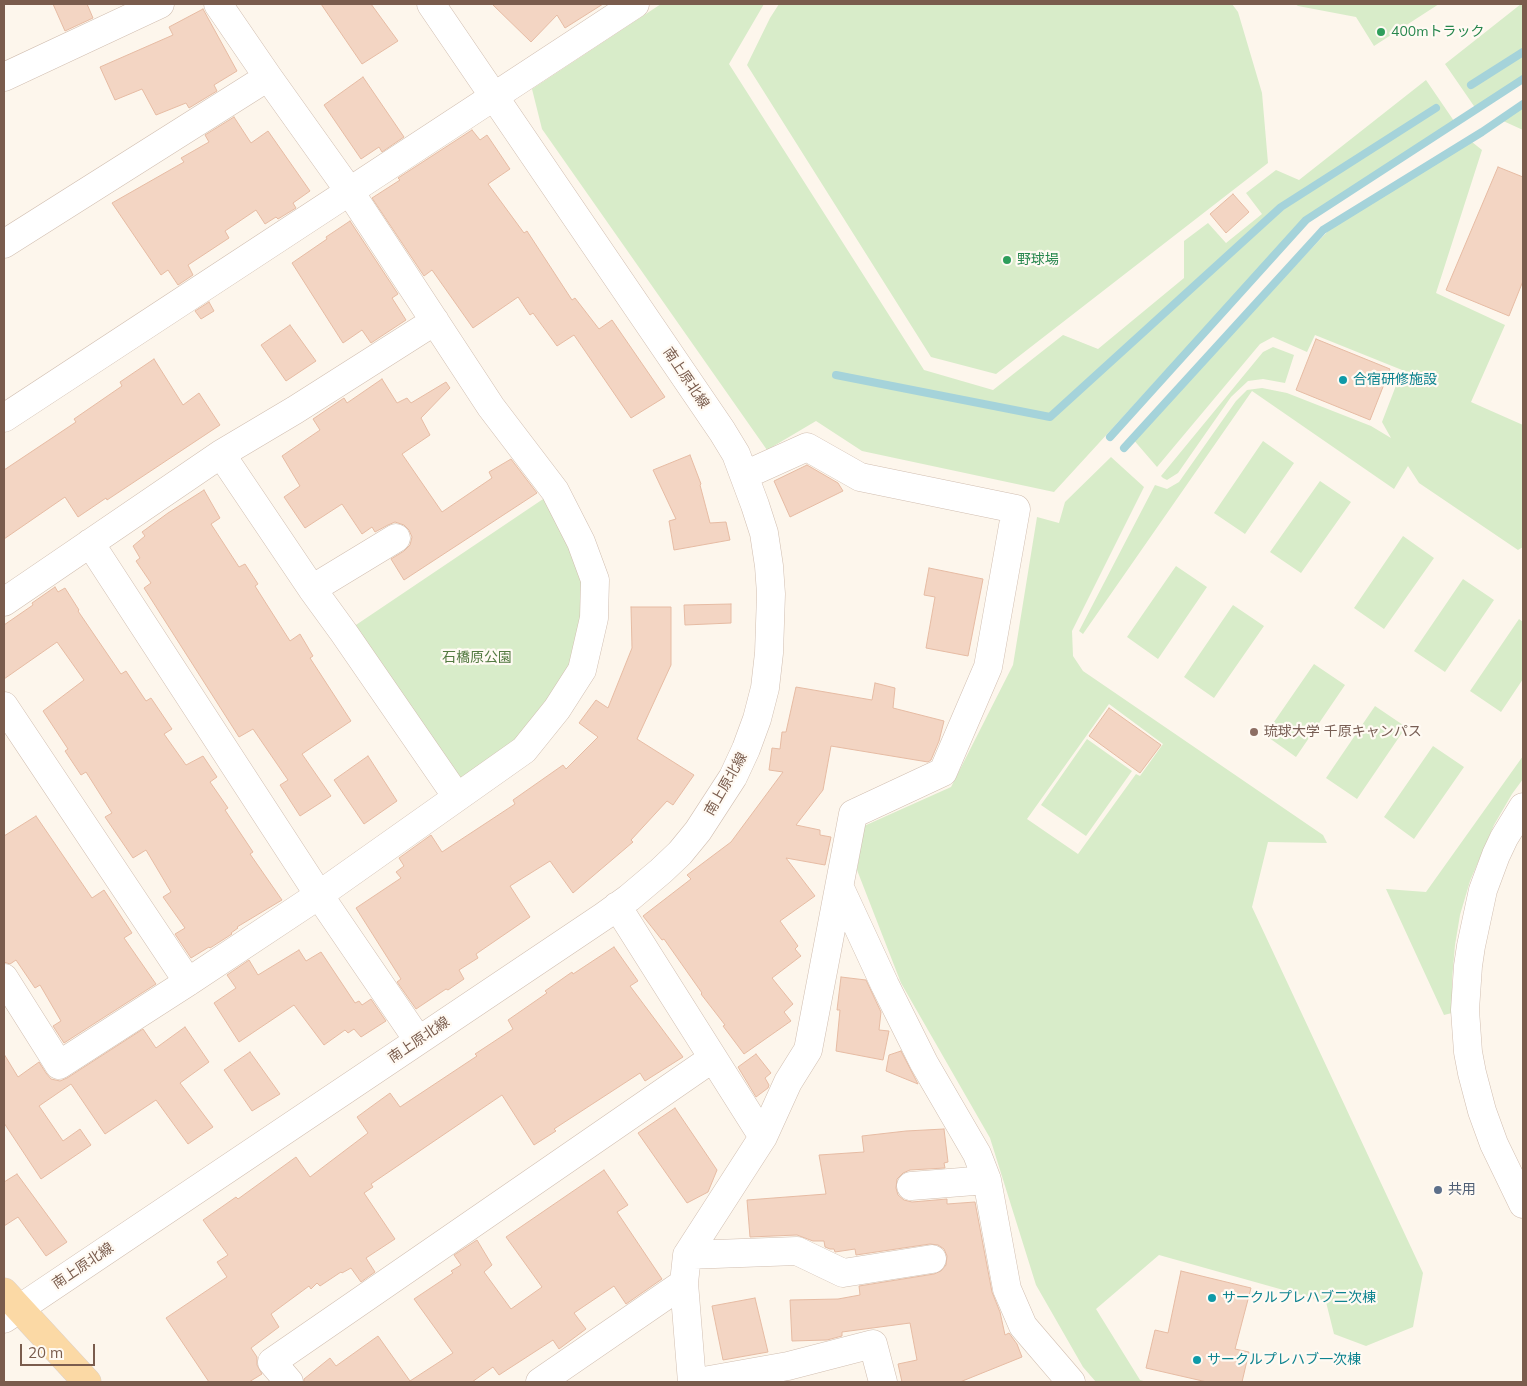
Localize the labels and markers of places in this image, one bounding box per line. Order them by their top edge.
place label: 400mトラック [1391,24,1484,40]
marker: 400mトラック [1375,26,1387,38]
place label: 野球場 [1017,252,1059,268]
marker: 野球場 [1001,254,1013,266]
place label: 合宿研修施設 [1353,372,1437,388]
marker: 合宿研修施設 [1337,374,1349,386]
place label: 琉球大学 千原キャンパス [1264,724,1422,740]
marker: 琉球大学 千原キャンパス [1248,726,1260,738]
place label: 共用 [1448,1182,1476,1198]
marker: 共用 [1432,1184,1444,1196]
place label: サークルプレハブ二次棟 [1222,1290,1376,1306]
marker: サークルプレハブ二次棟 [1206,1292,1218,1304]
place label: サークルプレハブ一次棟 [1207,1352,1361,1368]
marker: サークルプレハブ一次棟 [1191,1354,1203,1366]

